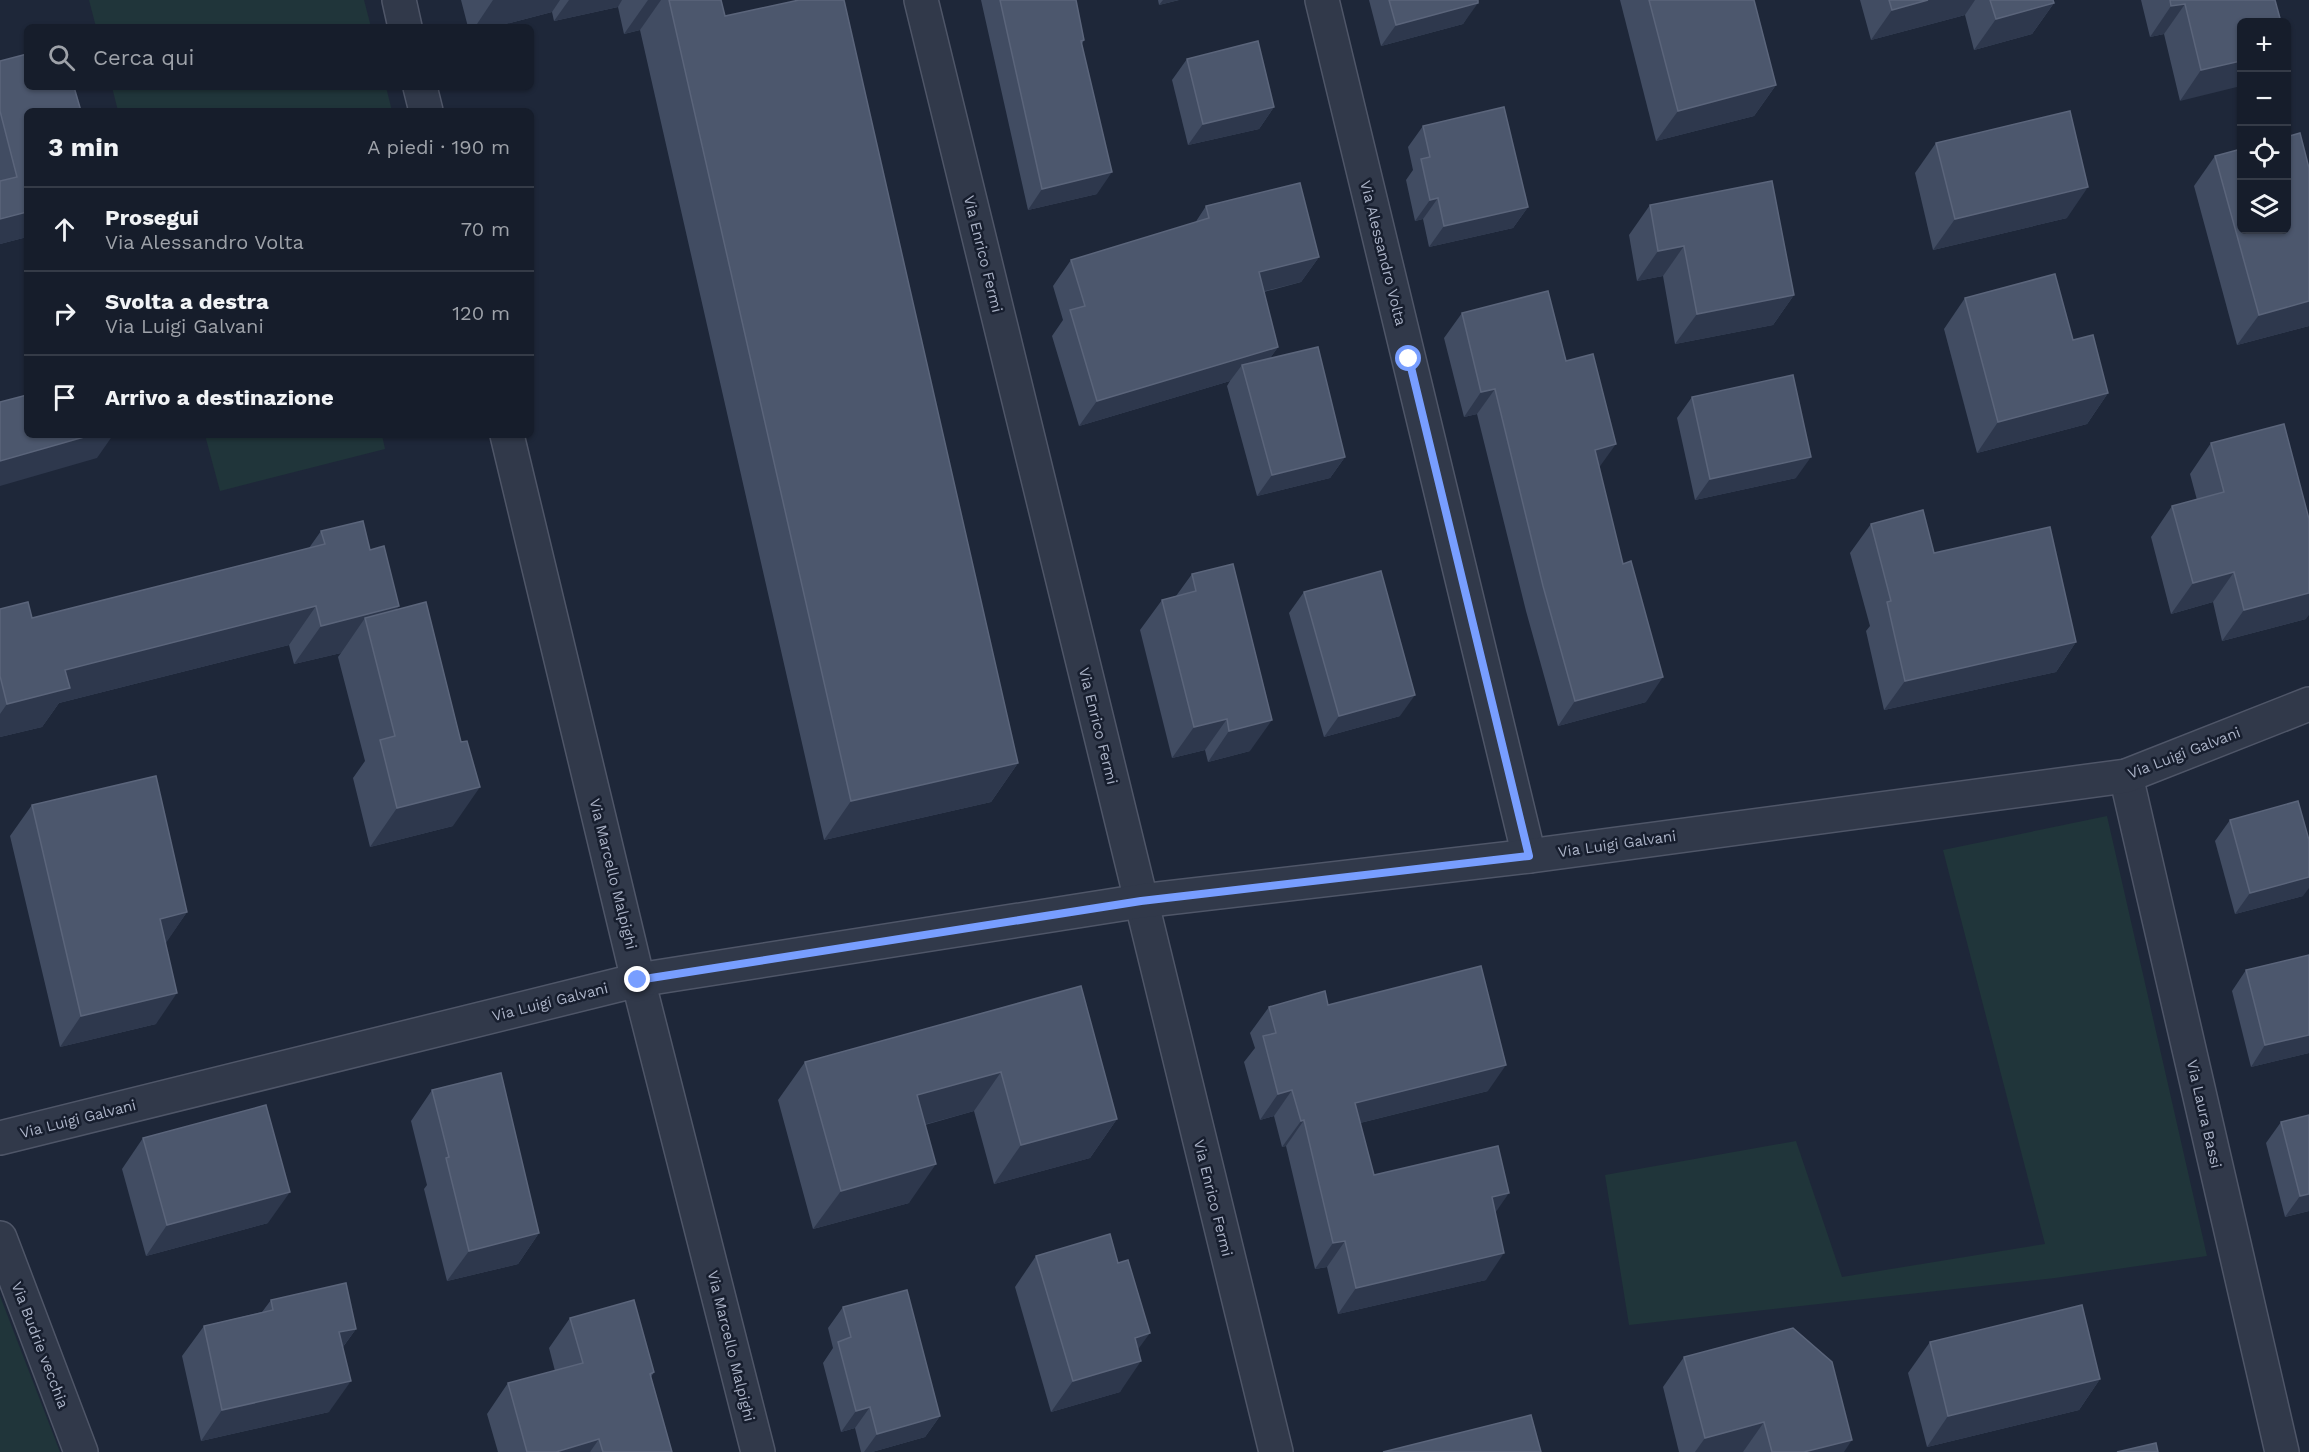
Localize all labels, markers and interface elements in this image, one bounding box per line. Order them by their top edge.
map controls [2237,18,2291,234]
button: + [2237,18,2291,72]
search box [24,24,534,90]
icon: search [45,41,78,74]
text: Cerca qui [93,45,194,70]
button: − [2237,72,2291,126]
button: locate [2237,126,2291,180]
text: 3 min [48,132,119,162]
text: A piedi · 190 m [367,135,510,159]
street label: Via Alessandro Volta [1356,178,1410,328]
button: layers [2237,180,2291,234]
street label: Via Enrico Fermi [960,194,1006,314]
text: Prosegui [105,205,199,230]
icon: ahead [48,213,81,246]
text: 70 m [461,217,510,241]
text: Via Alessandro Volta [105,230,304,254]
text: Svolta a destra [105,289,269,314]
icon: right [48,297,81,330]
text: 120 m [452,301,510,325]
text: Via Luigi Galvani [105,314,264,338]
route start [1395,345,1421,371]
icon: arrive [48,381,81,414]
text: Arrivo a destinazione [105,385,334,410]
street label: Via Enrico Fermi [1075,666,1121,786]
street label: Via Luigi Galvani [2125,723,2243,783]
street label: Via Marcello Malpighi [586,797,640,951]
street label: Via Luigi Galvani [1557,827,1677,861]
route end [624,966,650,992]
street label: Via Luigi Galvani [490,979,610,1025]
street label: Via Laura Bassi [2183,1058,2225,1170]
street label: Via Luigi Galvani [18,1096,138,1142]
street label: Via Enrico Fermi [1190,1138,1236,1258]
street label: Via Marcello Malpighi [704,1269,758,1423]
street label: Via Budrie vecchia [8,1279,73,1411]

